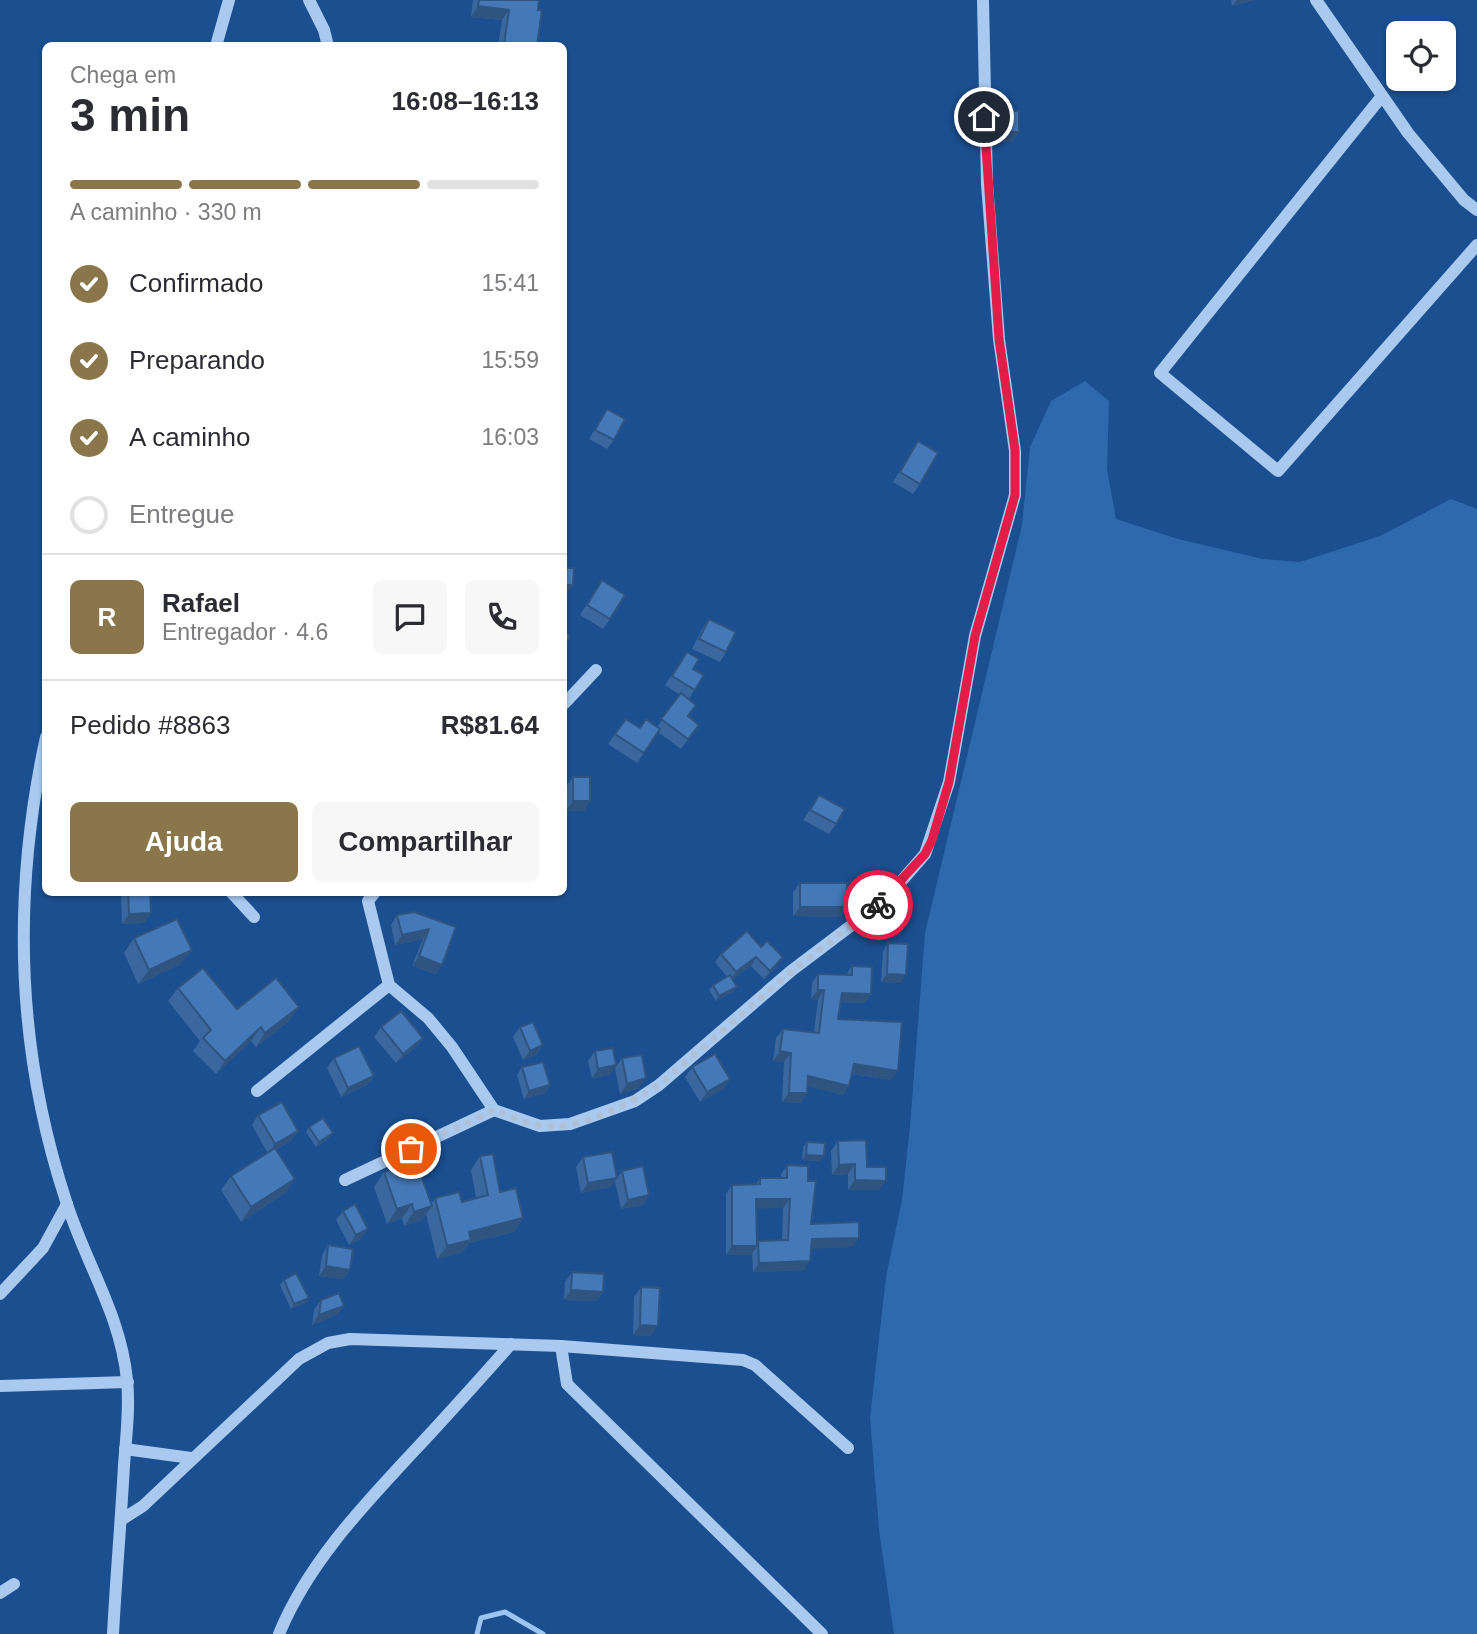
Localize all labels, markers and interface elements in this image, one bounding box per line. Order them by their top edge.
map controls [1386,21,1456,91]
button: locate [1386,21,1456,91]
text: Chega em [70,62,176,88]
text: 16:08–16:13 [392,86,539,116]
pin [954,87,1014,147]
text: 3 min [70,89,190,141]
icon: home [965,98,1003,136]
text: A caminho · 330 m [70,199,262,225]
icon: check [70,265,108,303]
text: Confirmado [129,268,263,298]
text: 15:41 [481,270,539,296]
icon: check [70,342,108,380]
text: Preparando [129,345,265,375]
text: 15:59 [481,347,539,373]
icon: check [70,419,108,457]
text: A caminho [129,422,250,452]
text: 16:03 [481,424,539,450]
text: Entregue [129,499,235,529]
button: chat [373,580,447,654]
button: phone [465,580,539,654]
text: Rafael [162,588,240,618]
text: R [98,602,116,632]
text: Entregador · 4.6 [162,619,328,645]
text: Pedido #8863 [70,710,230,740]
text: R$81.64 [441,710,539,740]
button: Ajuda [70,802,298,882]
button: Compartilhar [312,802,539,882]
courier [843,870,913,940]
icon: bike [859,886,897,924]
pin [381,1119,441,1179]
icon: bag [392,1130,430,1168]

